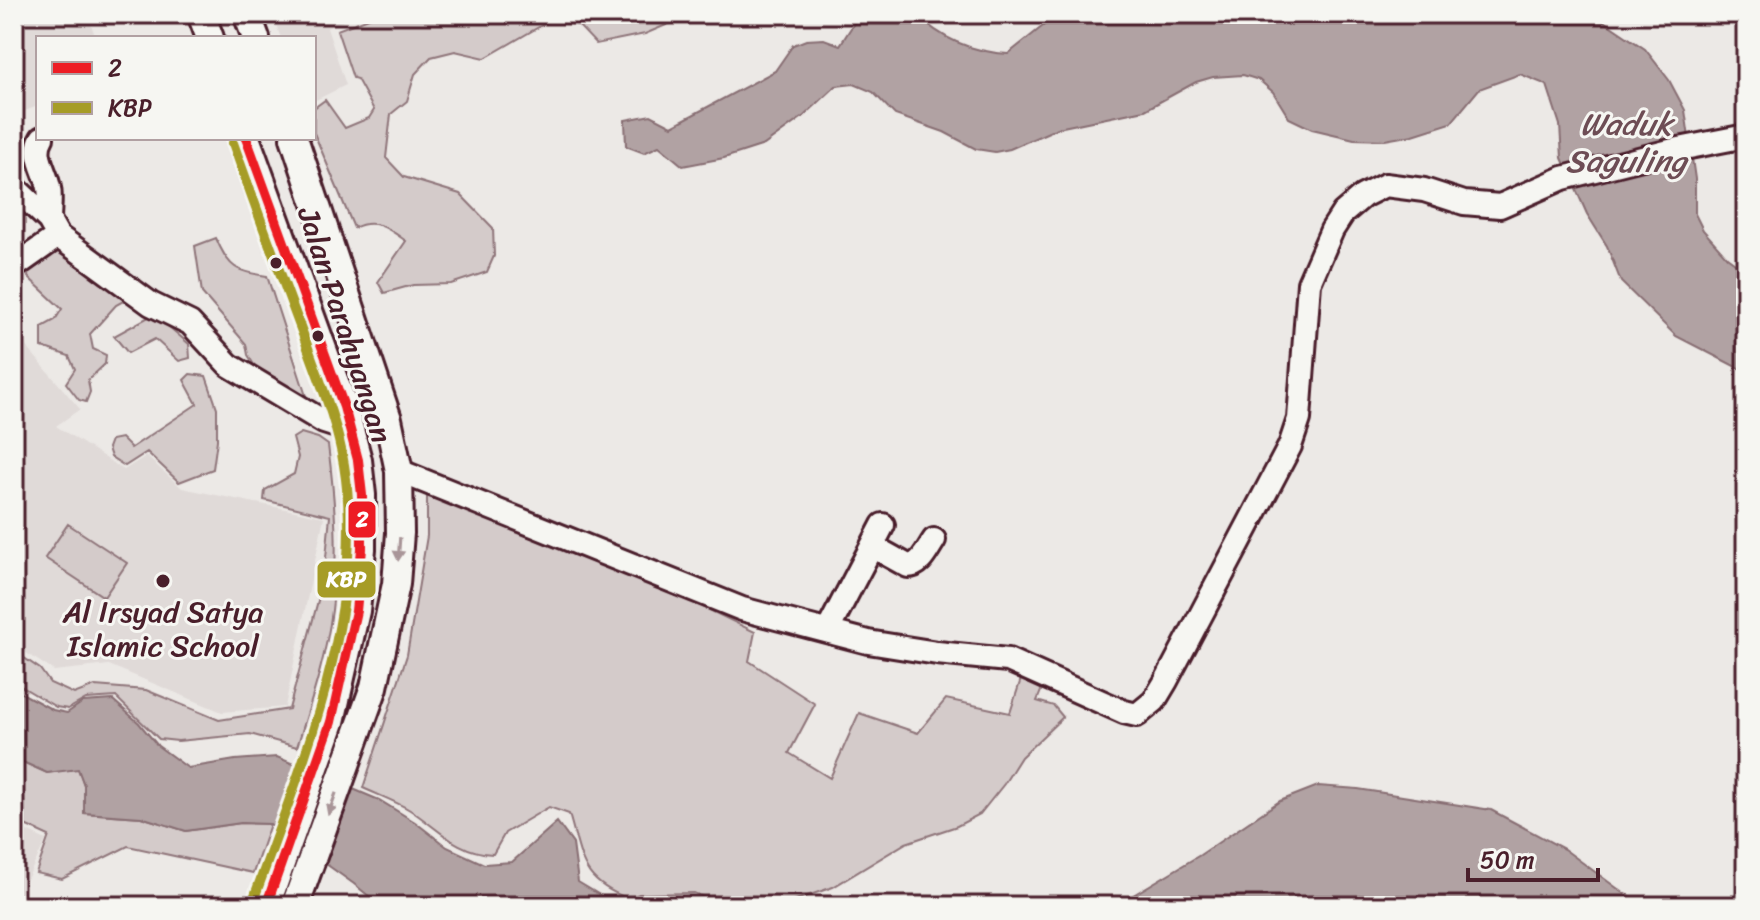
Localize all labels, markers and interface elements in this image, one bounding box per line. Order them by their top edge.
legend [36,36,316,140]
text: 2 [108,47,122,89]
text: KBP [108,87,152,129]
water label: Waduk Saguling [1566,96,1689,190]
street label: Jalan Parahyangan [281,199,409,450]
unlabelled marker [268,255,284,271]
unlabelled marker [310,328,326,344]
line badge: 2 [347,500,377,539]
text: 2 [355,500,369,539]
one-way arrow [392,537,405,562]
line badge: KBP [316,560,377,599]
text: KBP [325,560,366,599]
marker: Al Irsyad Satya Islamic School [154,572,172,590]
place label: Al Irsyad Satya Islamic School [62,585,263,673]
one-way arrow [326,792,338,816]
scale bar [1468,832,1598,882]
text: 50 m [1480,839,1535,881]

